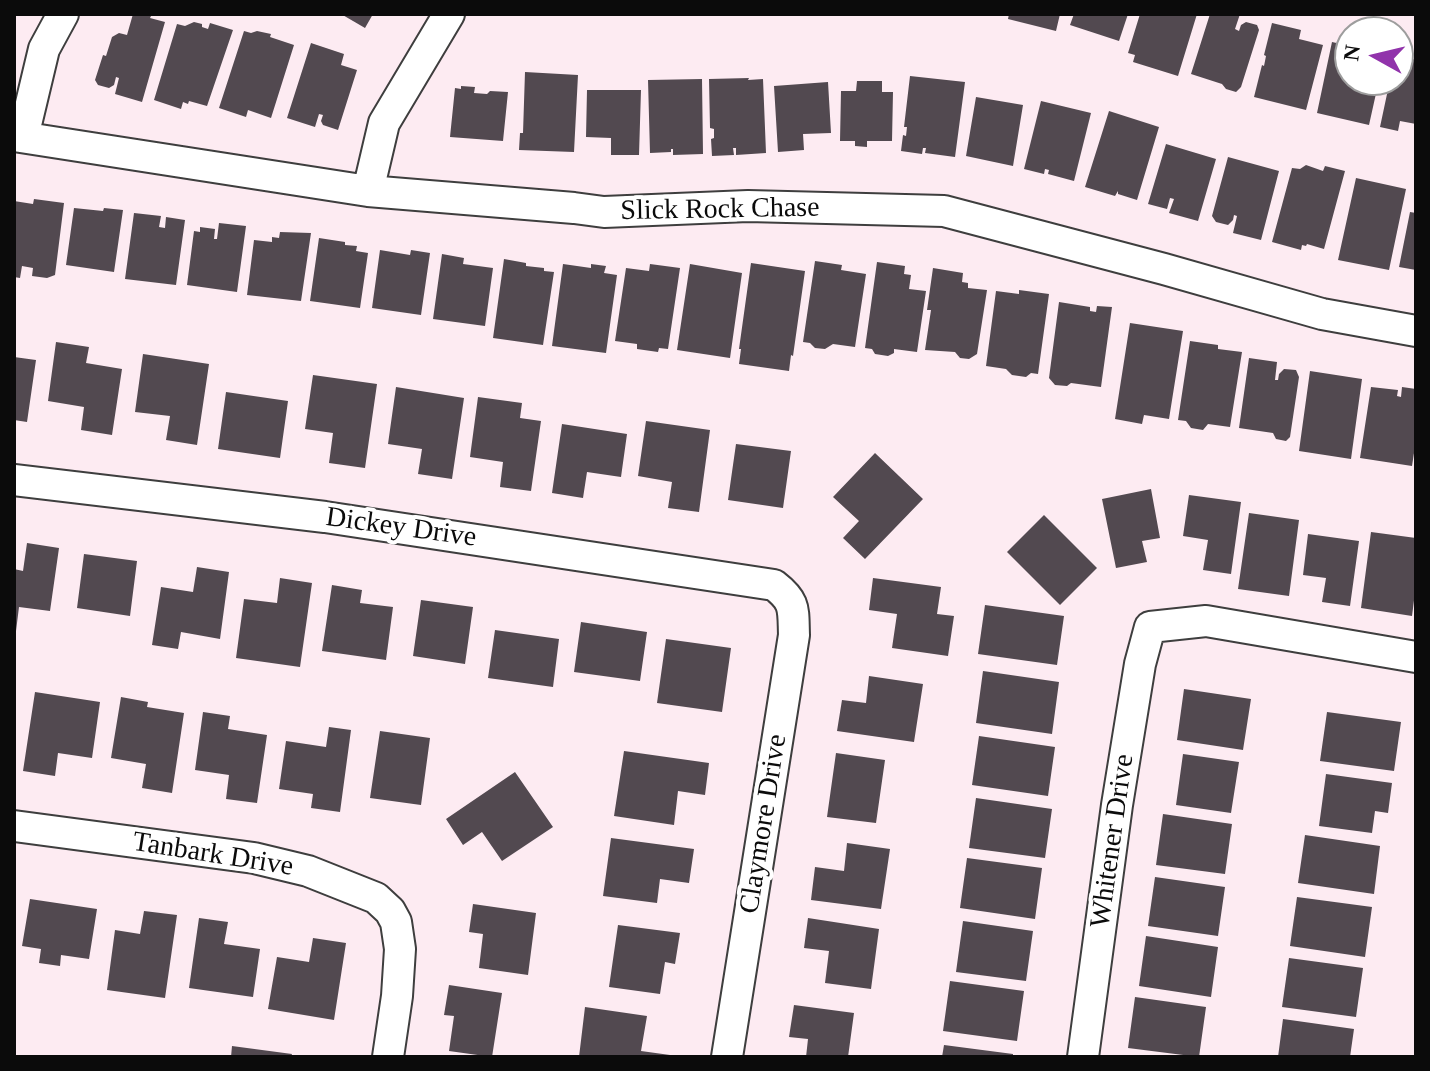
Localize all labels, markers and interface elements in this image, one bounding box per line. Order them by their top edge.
north arrow [1334,16,1414,96]
text: N [1338,43,1365,62]
street label: Slick Rock Chase [620,191,820,229]
street label: Dickey Drive [324,501,478,555]
street label: Claymore Drive [733,732,795,916]
street label: Whitener Drive [1084,752,1142,930]
street label: Tanbark Drive [130,826,296,884]

